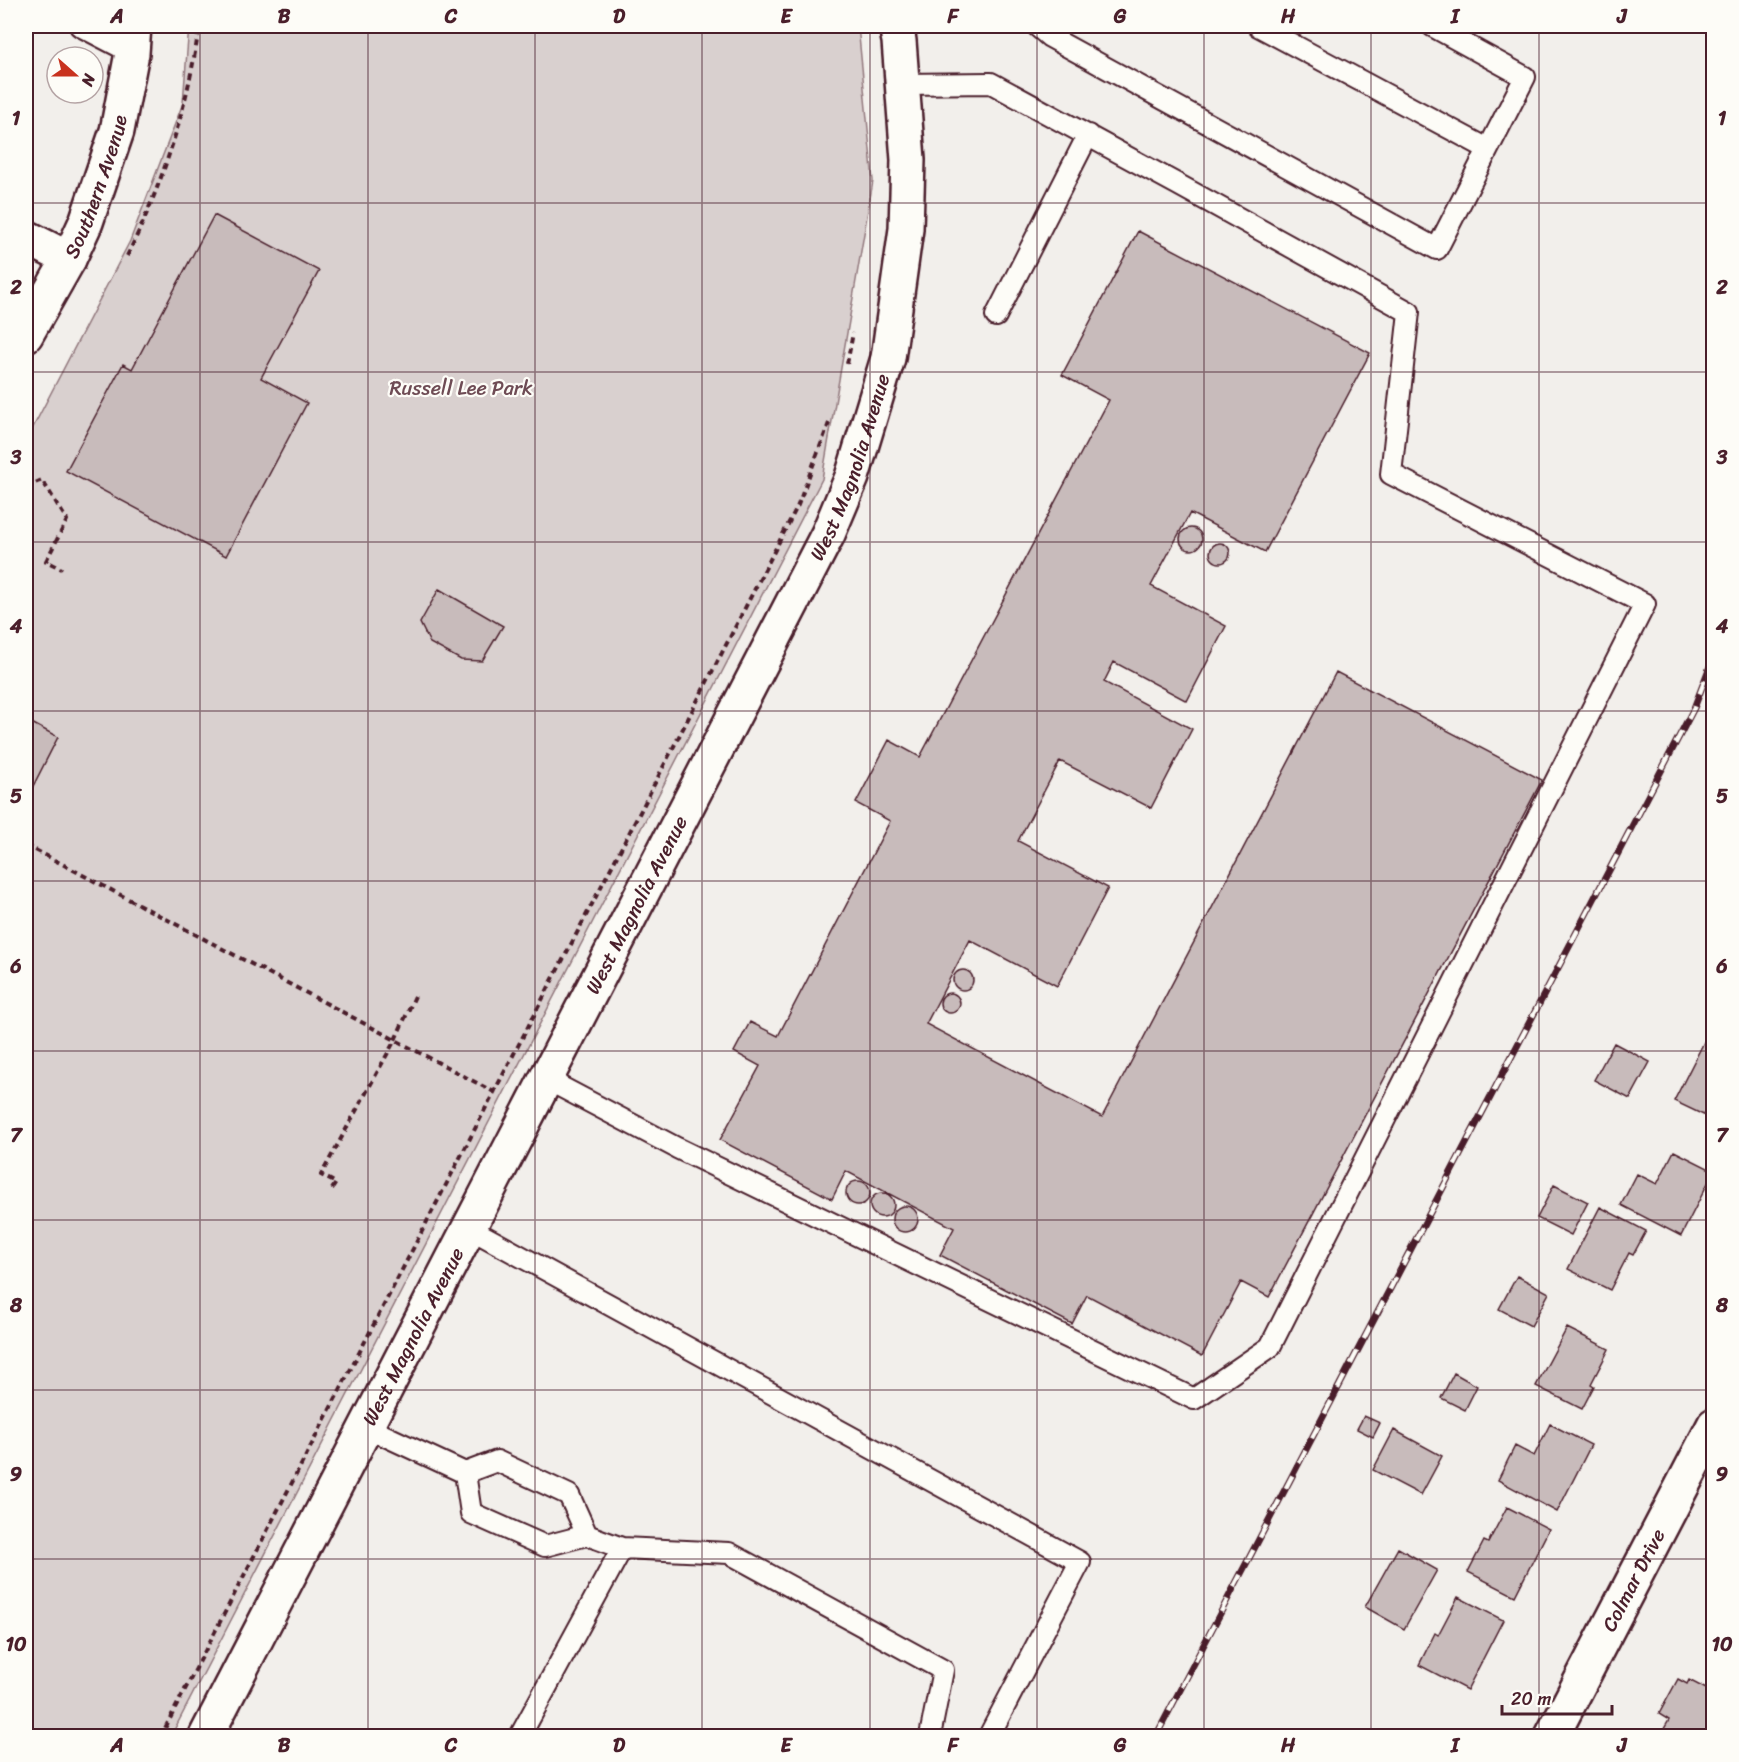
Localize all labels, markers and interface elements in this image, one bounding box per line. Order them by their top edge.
text: A [109,0,124,34]
text: B [278,0,291,34]
text: C [444,0,458,34]
text: D [613,0,626,34]
text: E [780,0,793,34]
text: F [947,0,960,34]
text: G [1113,0,1127,34]
text: H [1280,0,1296,34]
text: I [1450,0,1461,34]
text: J [1616,0,1628,34]
north arrow [45,45,105,105]
text: N [73,69,104,91]
text: 1 [12,101,21,136]
text: 1 [1718,101,1727,136]
street label: Southern Avenue [55,112,138,264]
text: 2 [9,270,22,305]
text: 2 [1715,270,1728,305]
street label: West Magnolia Avenue [800,369,900,567]
park label: Russell Lee Park [389,371,533,406]
text: 3 [10,440,22,475]
text: 3 [1716,440,1728,475]
text: 4 [9,609,23,644]
text: 4 [1715,609,1729,644]
text: 5 [10,779,22,814]
text: 5 [1716,779,1728,814]
street label: West Magnolia Avenue [576,809,697,1001]
text: 6 [9,949,22,984]
text: 6 [1715,949,1728,984]
text: 7 [10,1118,23,1153]
text: 7 [1716,1118,1729,1153]
street label: West Magnolia Avenue [352,1241,474,1432]
text: 8 [9,1288,23,1323]
text: 8 [1715,1288,1729,1323]
text: 9 [10,1457,22,1492]
text: 9 [1716,1457,1728,1492]
street label: Colmar Drive [1592,1522,1675,1638]
text: 10 [5,1627,27,1662]
text: 10 [1711,1627,1733,1662]
scale bar [1502,1678,1612,1716]
text: 20 m [1511,1683,1551,1715]
text: A [109,1728,124,1762]
text: B [278,1728,291,1762]
text: C [444,1728,458,1762]
text: D [613,1728,626,1762]
text: E [780,1728,793,1762]
text: F [947,1728,960,1762]
text: G [1113,1728,1127,1762]
text: H [1280,1728,1296,1762]
text: I [1450,1728,1461,1762]
text: J [1616,1728,1628,1762]

